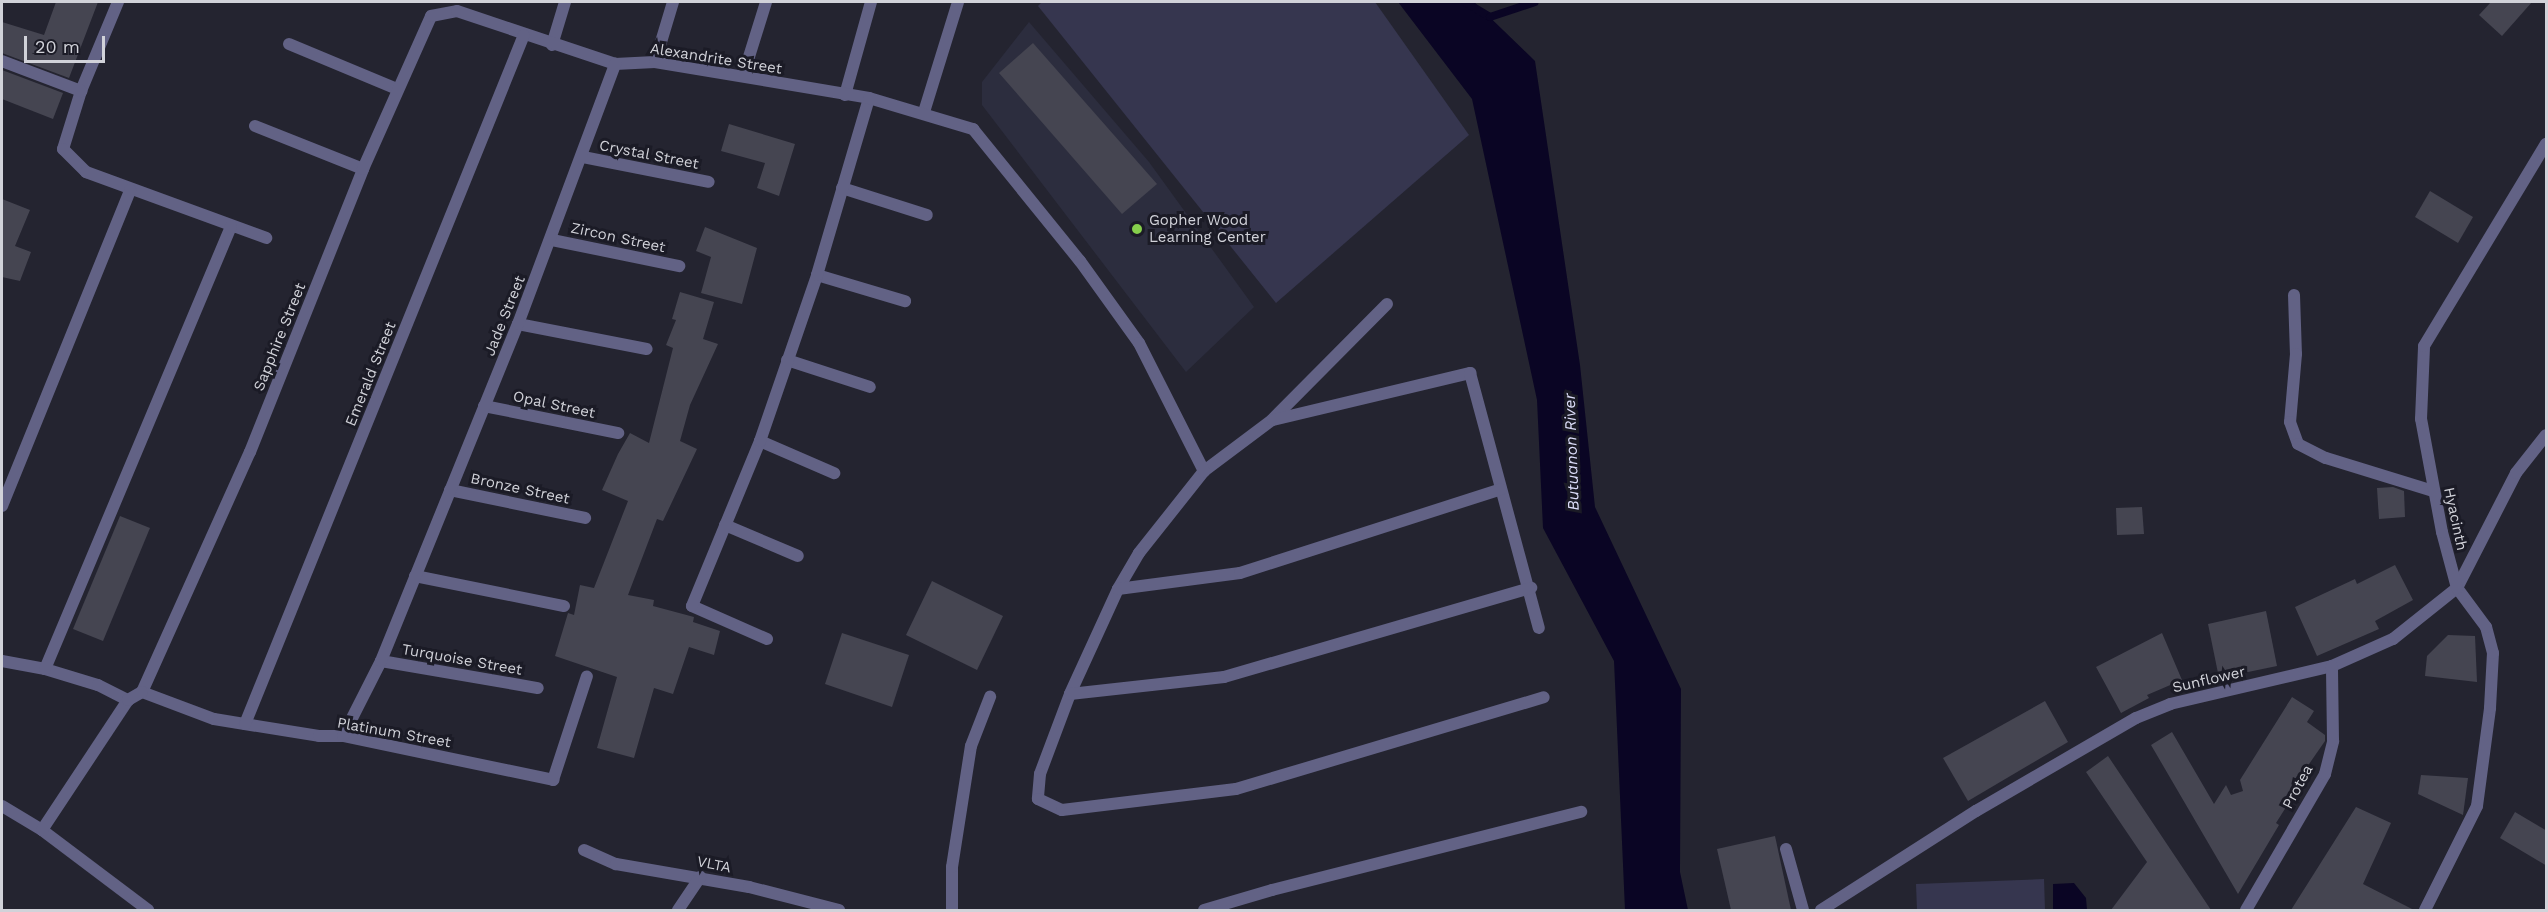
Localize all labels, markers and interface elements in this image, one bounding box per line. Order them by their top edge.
scale bar [27,24,108,62]
text: 20 m [35,36,80,57]
street label: Alexandrite Street [649,40,783,78]
street label: Crystal Street [597,136,701,174]
place label: Gopher Wood Learning Center [1149,211,1266,246]
street label: Zircon Street [569,219,667,257]
marker: Gopher Wood Learning Center [1130,222,1144,236]
street label: Jade Street [481,273,529,359]
street label: Sapphire Street [250,280,310,394]
street label: Emerald Street [342,319,400,429]
street label: Opal Street [511,387,597,423]
water label: Butuanon River [1560,393,1584,511]
street label: Bronze Street [469,470,571,508]
street label: Hyacinth [2440,486,2470,552]
street label: Turquoise Street [401,641,523,679]
street label: Sunflower [2171,663,2247,697]
street label: Platinum Street [336,714,452,752]
street label: Protea [2279,762,2317,812]
street label: VLTA [695,853,733,877]

